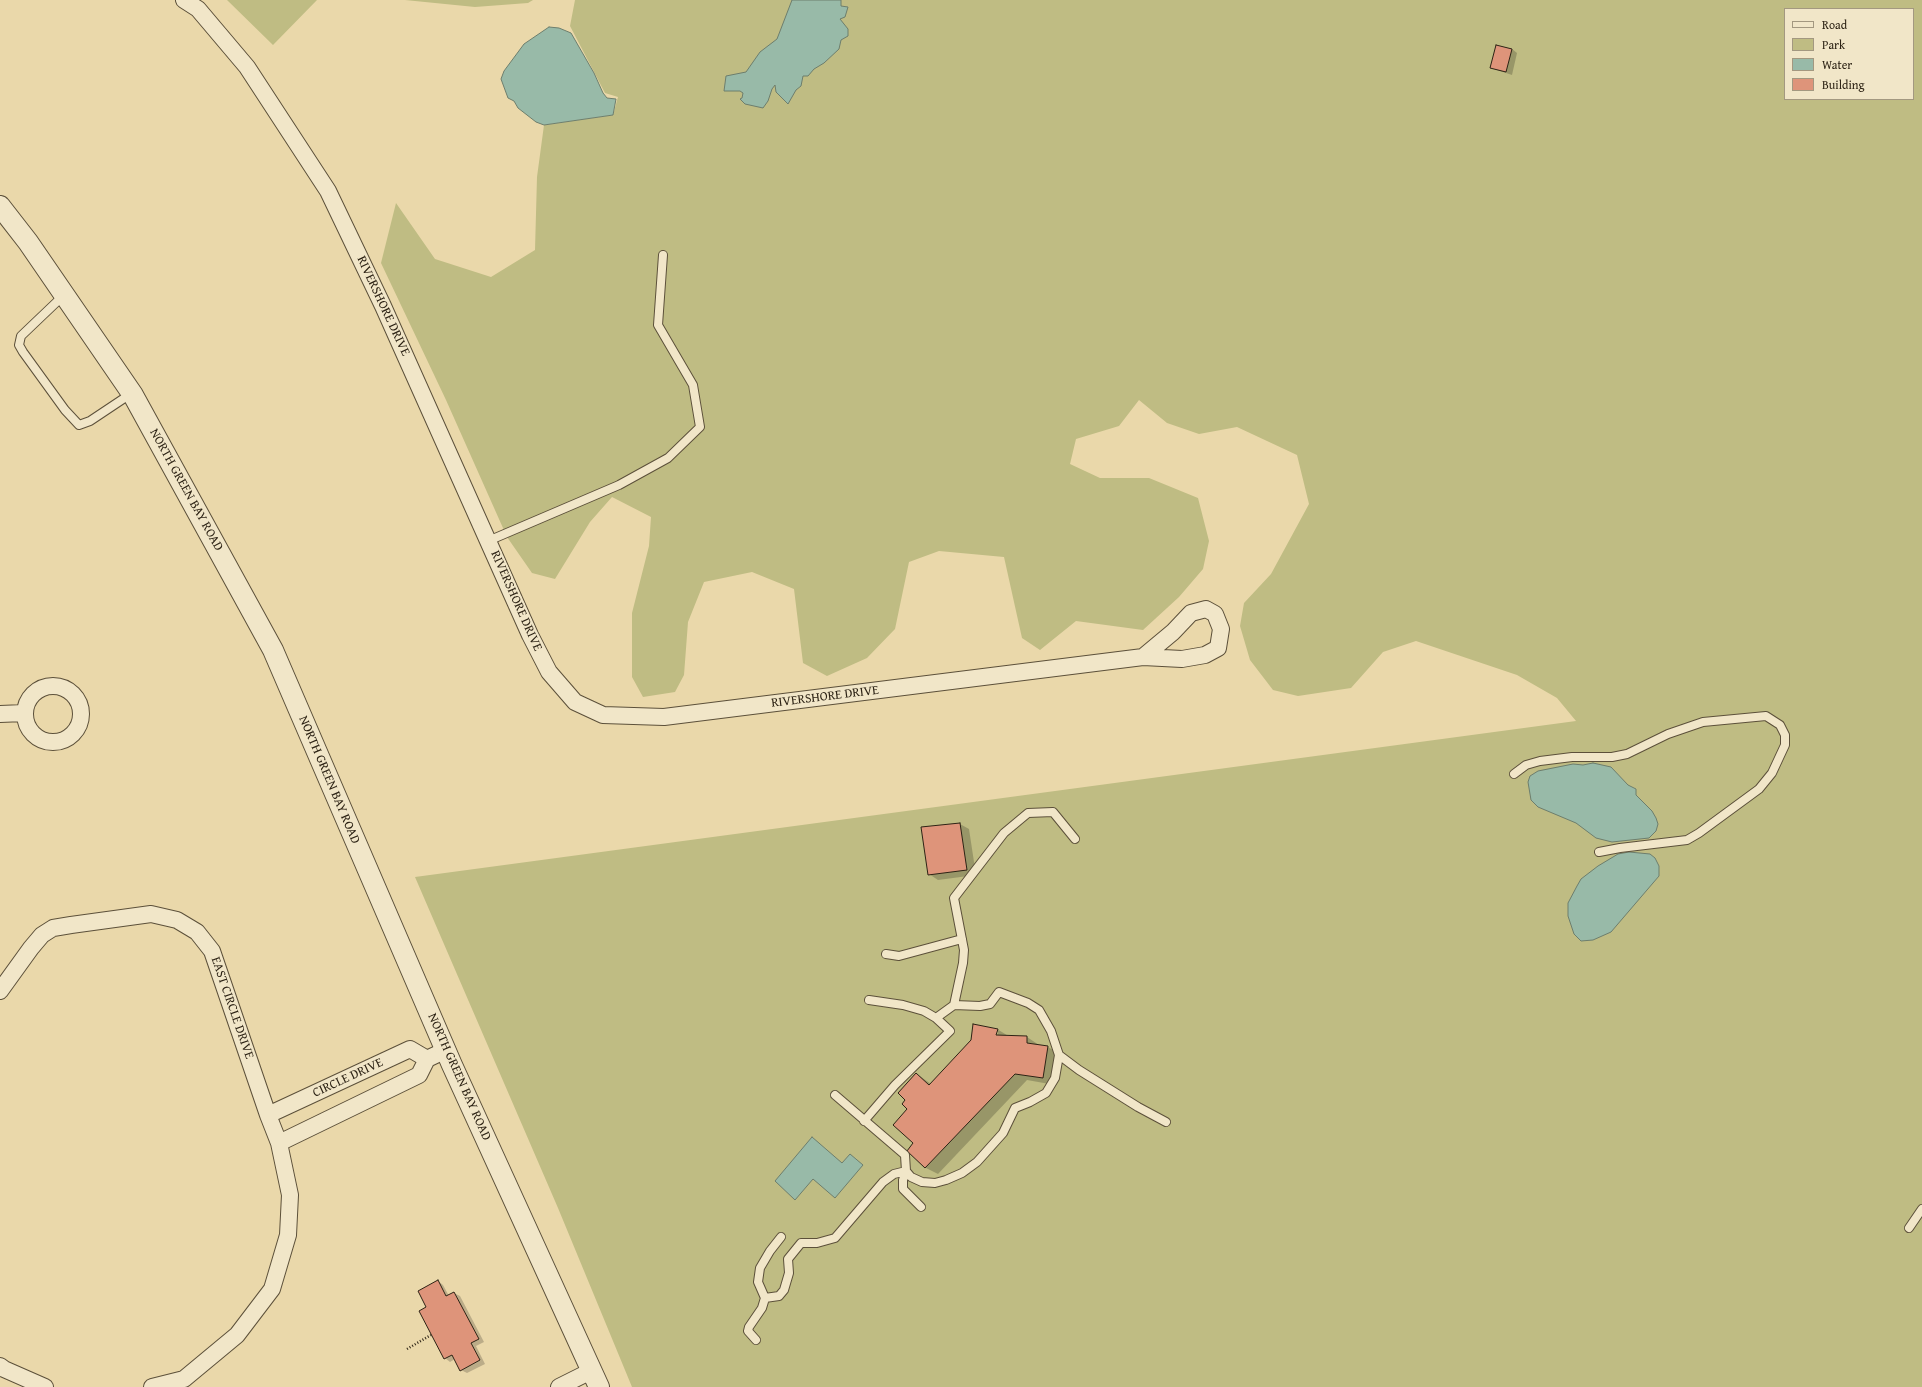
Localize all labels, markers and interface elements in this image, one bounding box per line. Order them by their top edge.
legend [1784,8,1914,100]
text: Road [1822,16,1847,33]
text: Park [1822,36,1845,53]
text: Water [1822,56,1852,73]
text: Building [1822,76,1865,93]
street label: RIVERSHORE DRIVE [353,254,413,358]
street label: NORTH GREEN BAY ROAD [146,426,226,554]
street label: RIVERSHORE DRIVE [487,548,545,654]
street label: RIVERSHORE DRIVE [770,683,880,711]
street label: NORTH GREEN BAY ROAD [295,714,363,846]
street label: EAST CIRCLE DRIVE [207,955,257,1061]
street label: NORTH GREEN BAY ROAD [424,1011,494,1143]
street label: CIRCLE DRIVE [310,1055,386,1101]

